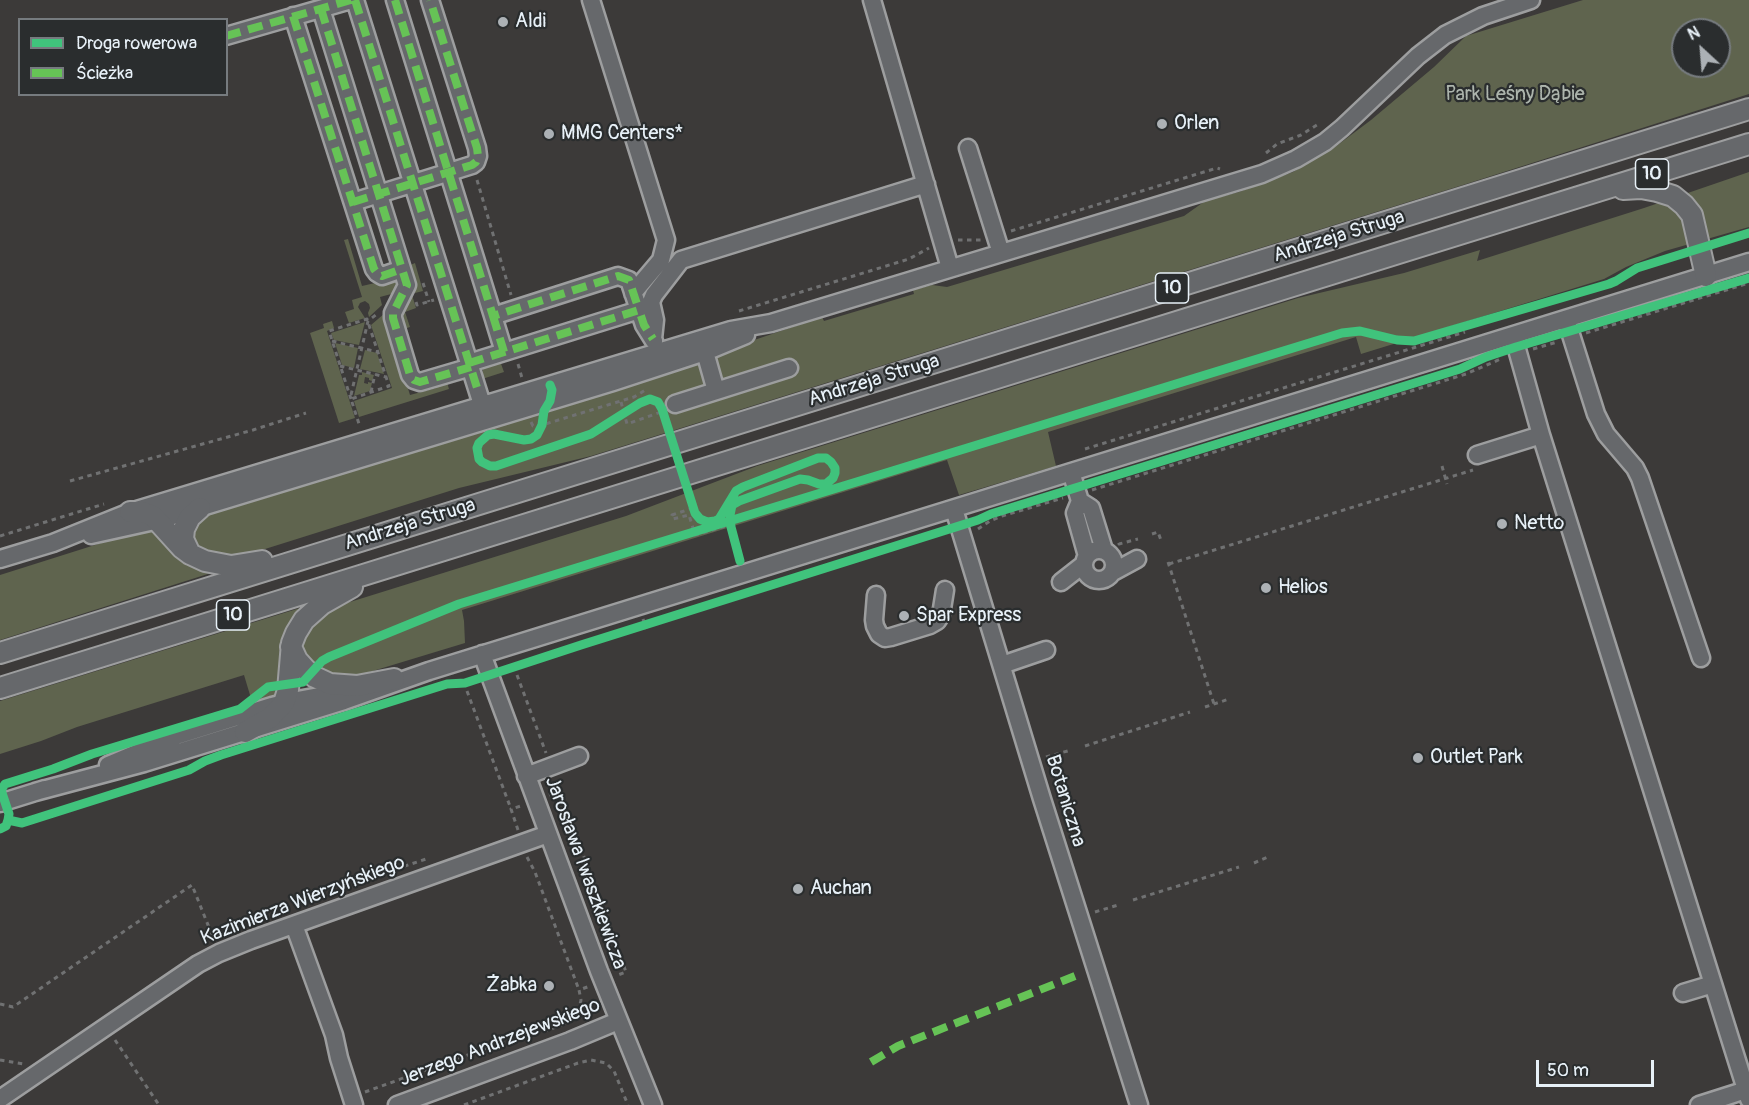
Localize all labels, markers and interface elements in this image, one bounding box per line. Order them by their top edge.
place label: Aldi [515,10,546,34]
marker: Aldi [496,15,510,29]
legend [18,18,228,96]
north arrow [1671,18,1731,78]
text: N [1685,22,1703,45]
text: Droga rowerowa [76,32,197,55]
text: Ścieżka [76,62,133,85]
park label: Park Leśny Dąbie [1445,83,1585,107]
place label: Orlen [1174,112,1219,136]
marker: Orlen [1155,117,1169,131]
place label: MMG Centers* [561,122,684,146]
marker: MMG Centers* [542,127,556,141]
road number: 10 [1636,159,1668,189]
street label: Andrzeja Struga [1270,206,1408,268]
road number: 10 [1156,273,1188,303]
street label: Andrzeja Struga [805,350,943,412]
street label: Andrzeja Struga [341,494,479,556]
place label: Netto [1514,512,1564,536]
marker: Netto [1495,517,1509,531]
place label: Helios [1278,576,1328,600]
marker: Helios [1259,581,1273,595]
road number: 10 [216,600,250,630]
place label: Spar Express [916,604,1021,628]
marker: Spar Express [897,609,911,623]
place label: Outlet Park [1430,746,1523,770]
marker: Outlet Park [1411,751,1425,765]
street label: Botaniczna [1040,752,1090,850]
street label: Jarosława Iwaszkiewicza [539,773,631,973]
street label: Kazimierza Wierzyńskiego [197,851,409,951]
place label: Auchan [810,877,872,901]
marker: Auchan [791,882,805,896]
place label: Żabka [486,974,537,998]
marker: Żabka [542,979,556,993]
street label: Jerzego Andrzejewskiego [396,994,604,1092]
scale bar [1539,1048,1658,1086]
text: 50 m [1547,1059,1589,1082]

